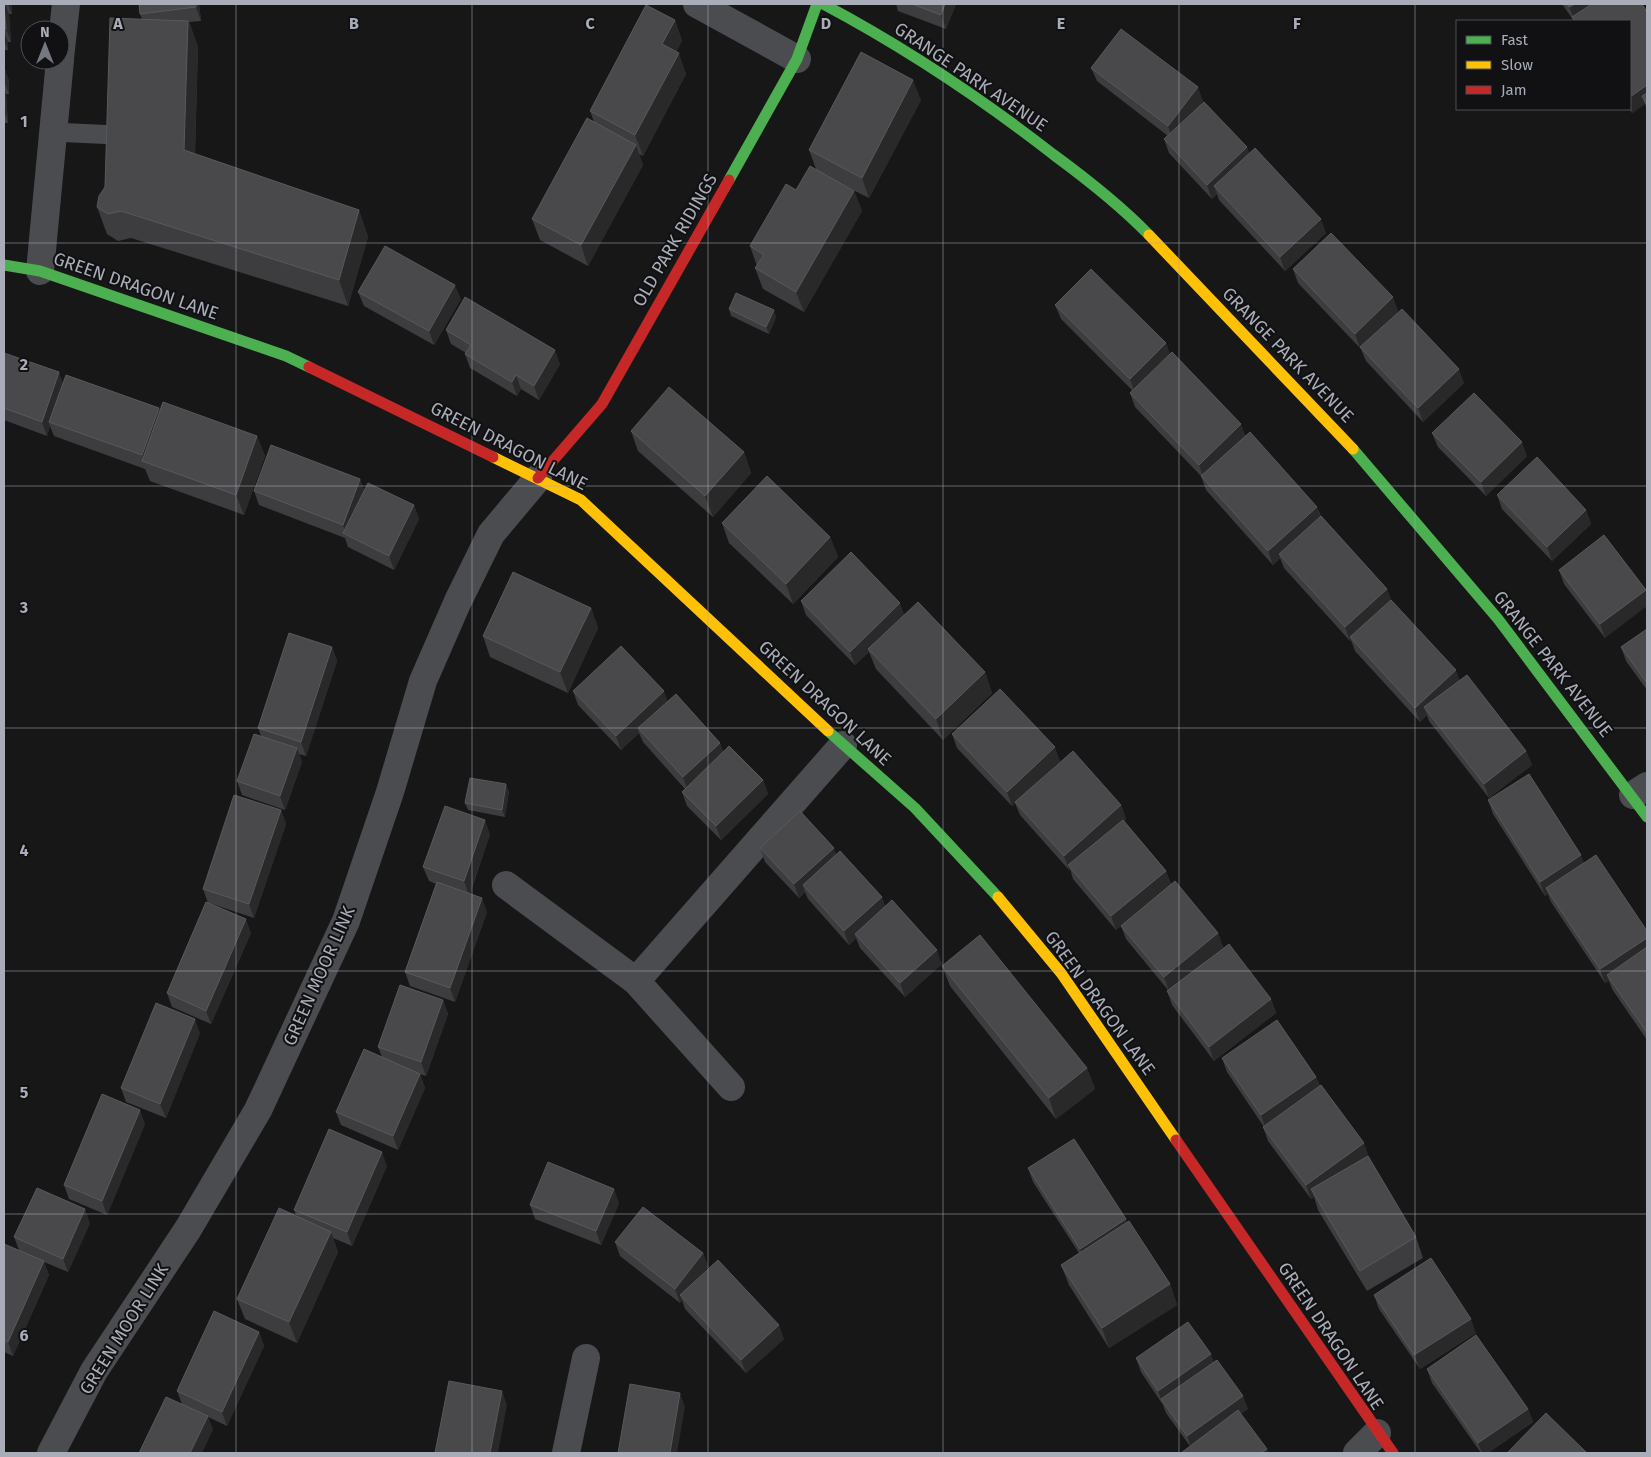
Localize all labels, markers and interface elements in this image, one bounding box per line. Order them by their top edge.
text: A [112,14,123,33]
text: B [349,14,359,33]
text: C [585,14,595,33]
text: D [821,14,831,33]
text: E [1057,14,1065,33]
text: F [1293,14,1301,33]
street label: GRANGE PARK AVENUE [890,18,1052,136]
north arrow [20,20,70,70]
legend [1456,20,1631,110]
text: N [40,24,50,41]
text: Fast [1501,31,1528,49]
text: Slow [1501,56,1533,74]
text: Jam [1501,81,1527,99]
text: 1 [20,112,28,131]
street label: OLD PARK RIDINGS [628,169,722,311]
street label: GREEN DRAGON LANE [50,247,222,325]
street label: GRANGE PARK AVENUE [1218,283,1358,427]
text: 2 [20,355,28,374]
street label: GREEN DRAGON LANE [427,397,591,495]
street label: GRANGE PARK AVENUE [1489,586,1617,742]
text: 3 [19,598,28,617]
street label: GREEN DRAGON LANE [754,636,896,770]
text: 4 [19,841,29,860]
street label: GREEN MOOR LINK [278,903,360,1049]
street label: GREEN DRAGON LANE [1040,926,1160,1080]
text: 5 [20,1083,29,1102]
street label: GREEN DRAGON LANE [1273,1258,1389,1414]
street label: GREEN MOOR LINK [75,1259,173,1398]
text: 6 [19,1326,29,1345]

